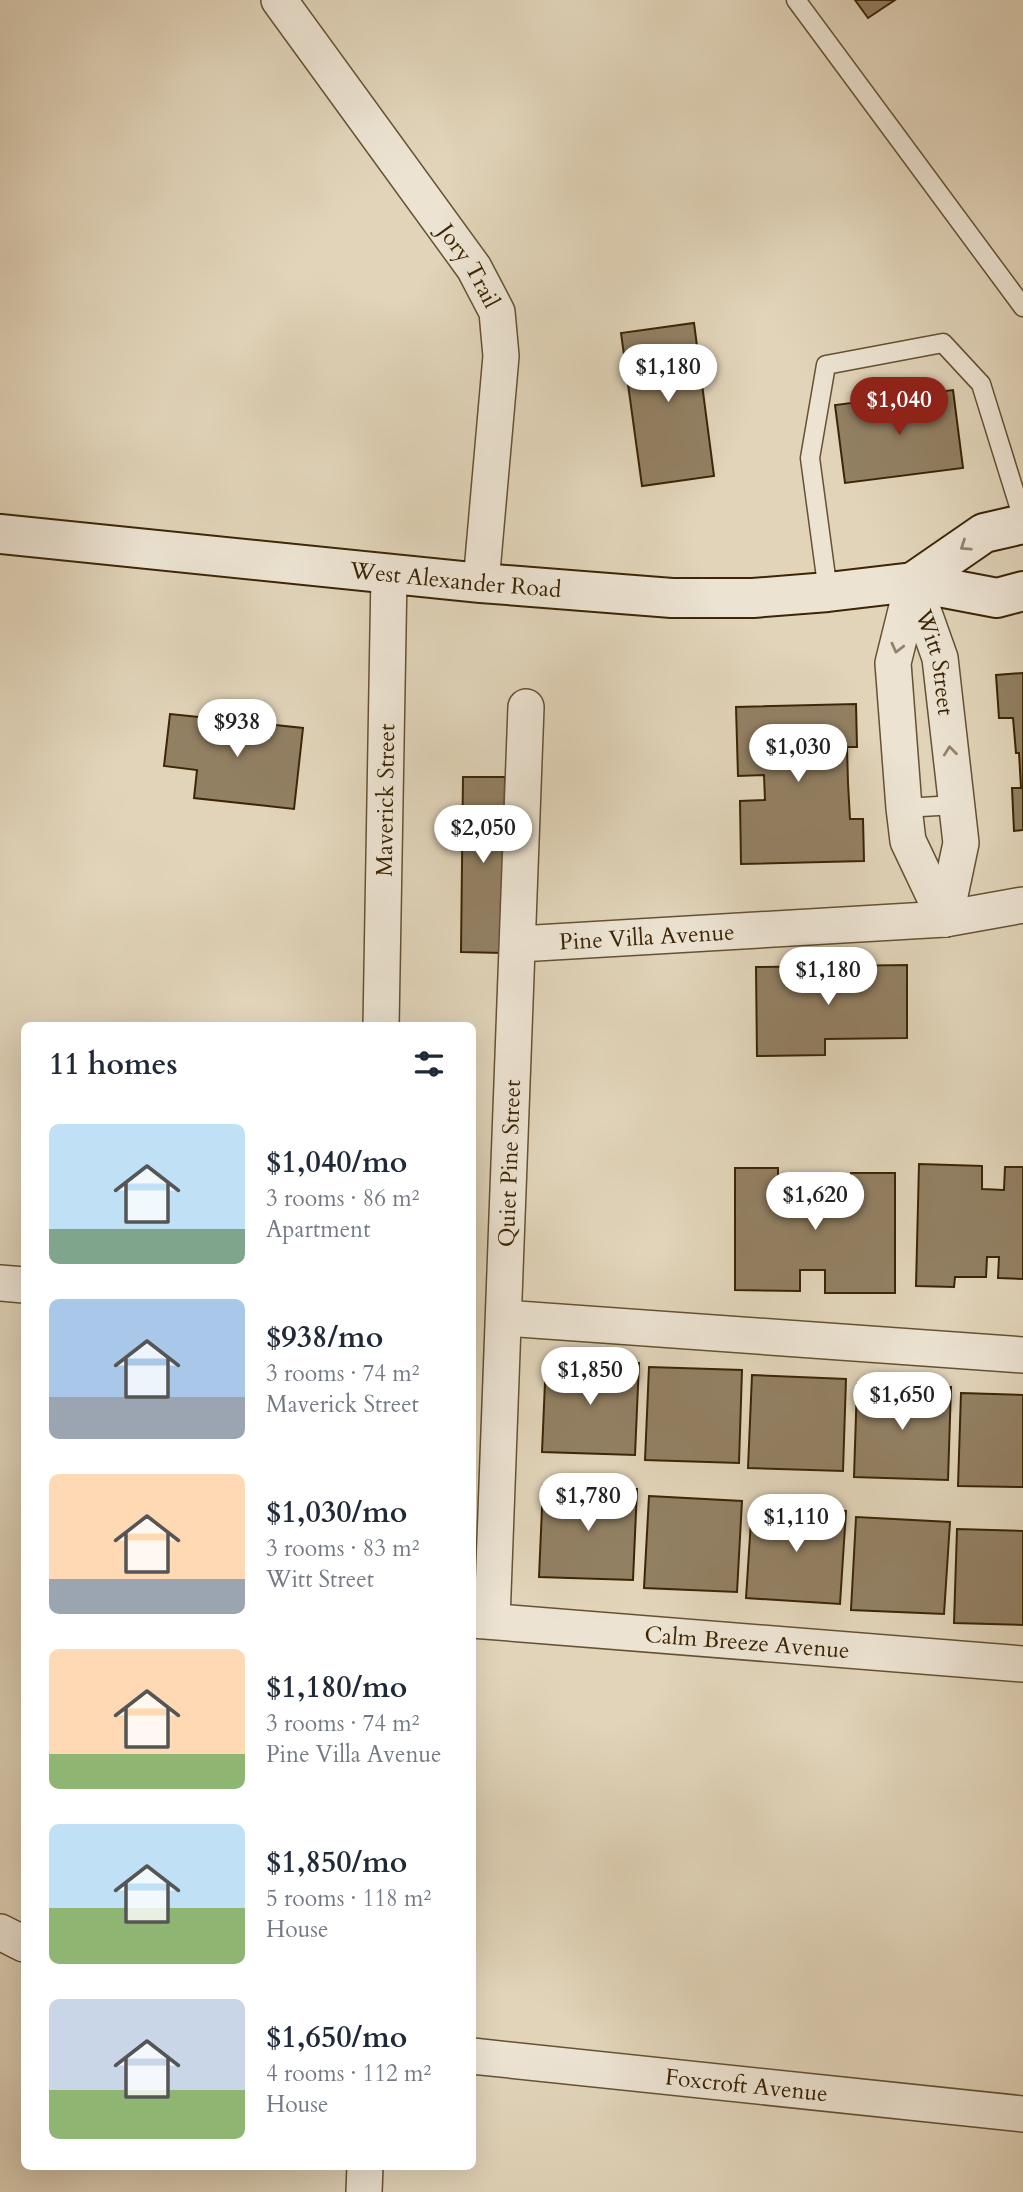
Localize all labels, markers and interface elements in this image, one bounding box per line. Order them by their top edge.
street label: Jory Trail [429,215,507,313]
pin: $1,180 [611,344,725,404]
text: $1,180 [635,351,701,382]
pin: $1,040 [842,378,956,437]
text: $1,040 [866,384,932,415]
one-way arrow [960,538,973,550]
street label: West Alexander Road [348,555,563,605]
street label: Witt Street [908,604,961,717]
one-way arrow [891,642,905,654]
pin: $938 [196,700,278,759]
text: $938 [213,706,261,737]
street label: Maverick Street [369,723,402,877]
pin: $1,030 [741,724,855,784]
text: $1,030 [765,731,831,762]
one-way arrow [942,745,957,756]
pin: $2,050 [426,806,540,865]
text: $2,050 [450,812,516,843]
street label: Pine Villa Avenue [558,916,735,958]
pin: $1,180 [771,948,885,1007]
text: $1,180 [795,954,861,985]
text: 11 homes [49,1044,178,1085]
icon: filters [410,1045,448,1083]
street label: Quiet Pine Street [491,1079,528,1248]
text: $1,040/mo [266,1142,407,1183]
icon: home [105,1152,189,1236]
pin: $1,620 [758,1172,872,1232]
text: $1,620 [782,1179,848,1210]
text: 3 rooms · 86 m² [266,1183,419,1214]
text: Apartment [266,1214,370,1245]
text: $938/mo [266,1317,383,1358]
icon: home [105,1327,189,1411]
pin: $1,850 [533,1348,647,1407]
text: $1,850 [557,1354,623,1385]
text: 3 rooms · 74 m² [266,1358,419,1389]
pin: $1,650 [845,1372,959,1432]
text: $1,650 [869,1379,935,1410]
text: Maverick Street [266,1389,419,1420]
pin: $1,780 [531,1474,645,1533]
text: $1,780 [555,1480,621,1511]
text: $1,030/mo [266,1492,407,1533]
pin: $1,110 [739,1494,853,1554]
text: $1,110 [763,1501,829,1532]
icon: home [105,1502,189,1586]
text: 3 rooms · 83 m² [266,1533,419,1564]
text: Witt Street [266,1564,374,1595]
street label: Calm Breeze Avenue [643,1619,851,1666]
text: $1,180/mo [266,1667,407,1708]
icon: home [105,1677,189,1761]
text: 3 rooms · 74 m² [266,1708,419,1739]
text: Pine Villa Avenue [266,1739,442,1770]
text: $1,850/mo [266,1842,407,1883]
icon: home [105,1852,189,1936]
text: 5 rooms · 118 m² [266,1883,431,1914]
text: House [266,1914,328,1945]
text: $1,650/mo [266,2017,407,2058]
icon: home [105,2027,189,2111]
text: 4 rooms · 112 m² [266,2058,431,2089]
street label: Foxcroft Avenue [664,2061,829,2109]
text: House [266,2089,328,2120]

